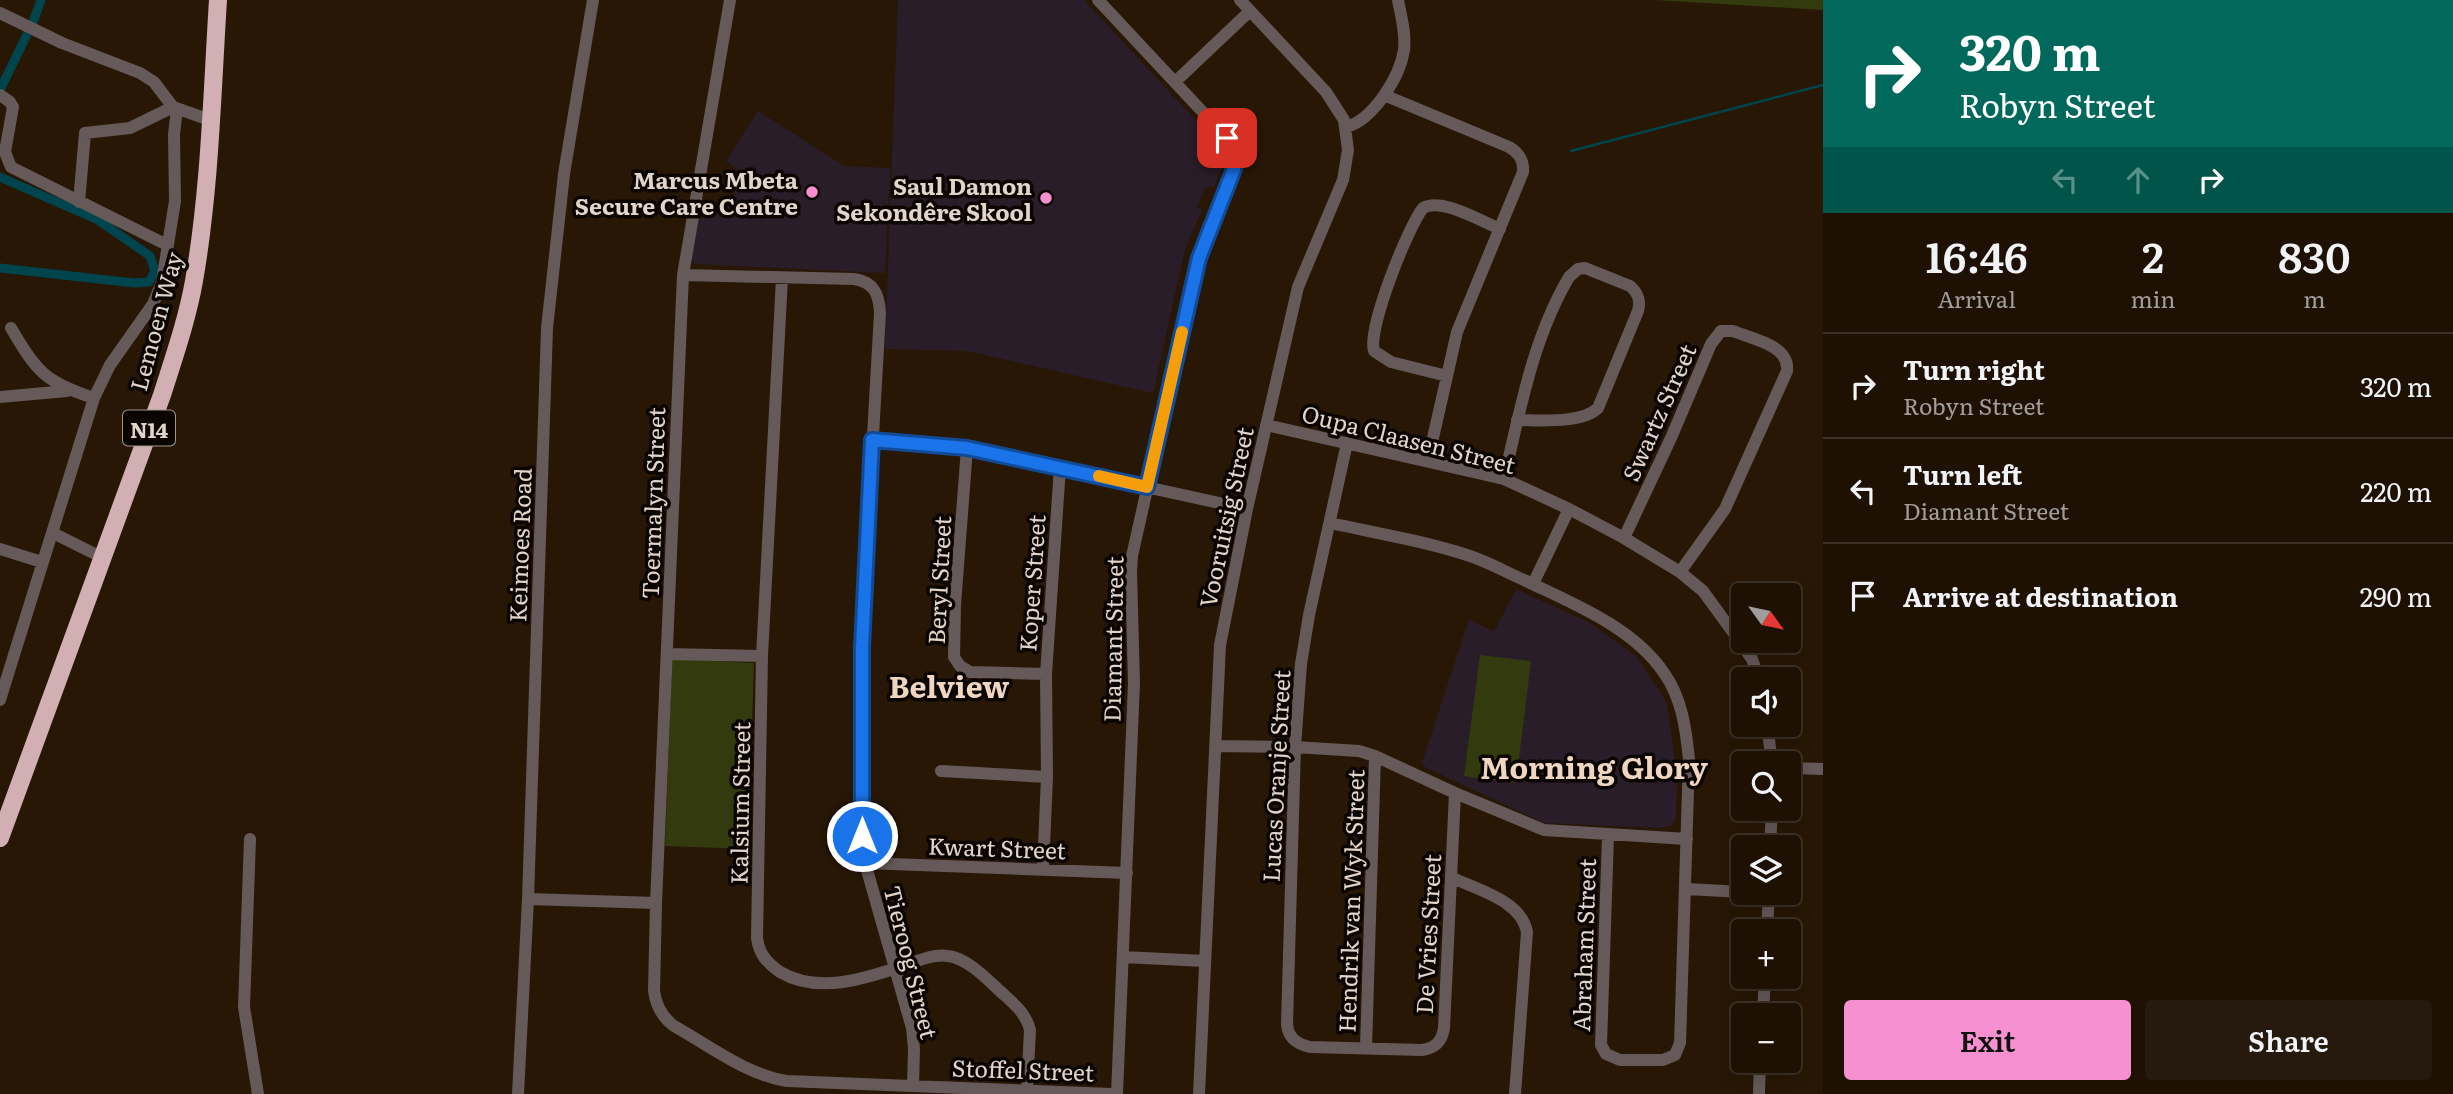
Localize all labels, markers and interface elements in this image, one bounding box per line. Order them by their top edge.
text: 320 m [1959,13,2101,86]
icon: right [1844,28,1935,119]
text: Robyn Street [1959,80,2156,128]
pin [1197,108,1257,168]
icon: arrive [1208,119,1246,157]
icon: left [2046,161,2084,199]
icon: ahead [2119,161,2157,199]
icon: right [2192,161,2230,199]
place label: Marcus Mbeta Secure Care Centre [575,162,799,222]
place label: Saul Damon Sekondêre Skool [836,168,1032,228]
marker: Marcus Mbeta Secure Care Centre [804,184,820,200]
marker: Saul Damon Sekondêre Skool [1038,190,1054,206]
text: 16:46 [1926,224,2028,286]
text: 2 [2142,224,2164,286]
text: 830 [2278,224,2350,286]
street label: Lemoen Way [120,247,190,394]
text: Arrival [1937,281,2016,315]
text: min [2130,281,2176,315]
text: m [2303,281,2325,315]
street label: Swartz Street [1613,337,1704,486]
text: Turn right [1903,349,2045,388]
text: 320 m [2360,366,2432,405]
icon: right [1844,367,1882,405]
text: Robyn Street [1903,388,2044,422]
street label: Oupa Claasen Street [1299,395,1520,481]
street label: Toermalyn Street [632,406,672,600]
road number: N14 [123,410,175,446]
street label: Vooruitsig Street [1189,423,1261,611]
text: Turn left [1903,454,2022,493]
street label: Keimoes Road [499,467,539,623]
text: 220 m [2360,471,2432,510]
icon: left [1844,472,1882,510]
text: Diamant Street [1903,493,2069,527]
street label: Koper Street [1009,513,1053,653]
street label: Beryl Street [918,514,958,645]
street label: Diamant Street [1094,555,1130,722]
text: Arrive at destination [1903,576,2178,615]
text: 290 m [2360,576,2432,615]
icon: arrive [1844,577,1882,615]
north arrow [1731,583,1801,653]
map controls [1731,583,1801,1073]
district label: Belview [889,663,1009,707]
button: sound [1731,667,1801,737]
street label: Lucas Oranje Street [1252,668,1298,883]
street label: Kalsium Street [721,721,757,885]
district label: Morning Glory [1480,744,1708,788]
button: search [1731,751,1801,821]
street label: Hendrik van Wyk Street [1328,768,1372,1033]
position arrow [825,799,899,873]
street label: Kwart Street [927,828,1067,866]
button: layers [1731,835,1801,905]
street label: De Vries Street [1406,852,1448,1015]
street label: Abraham Street [1563,857,1603,1032]
street label: Tieroog Street [877,882,948,1043]
button: + [1731,919,1801,989]
button: Exit [1844,1000,2131,1080]
button: Share [2145,1000,2432,1080]
button: − [1731,1003,1801,1073]
street label: Stoffel Street [951,1050,1095,1088]

